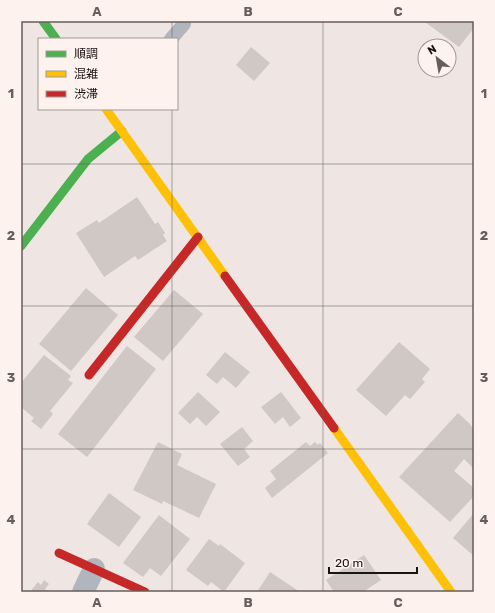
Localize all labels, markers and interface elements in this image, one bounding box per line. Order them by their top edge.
text: A [92,4,102,19]
text: B [243,4,253,19]
text: C [393,4,403,19]
legend [38,38,178,110]
north arrow [417,38,457,78]
text: N [425,42,439,57]
text: 順調 [74,47,98,61]
text: 混雑 [74,67,98,81]
text: 1 [8,86,14,101]
text: 1 [481,86,487,101]
text: 渋滞 [74,87,98,101]
text: 2 [7,228,15,243]
text: 2 [480,228,488,243]
text: 3 [7,370,16,385]
text: 3 [480,370,489,385]
text: 4 [7,512,16,527]
text: 4 [480,512,489,527]
scale bar [329,549,417,575]
text: 20 m [335,556,363,570]
text: A [92,595,102,610]
text: B [243,595,253,610]
text: C [393,595,403,610]

